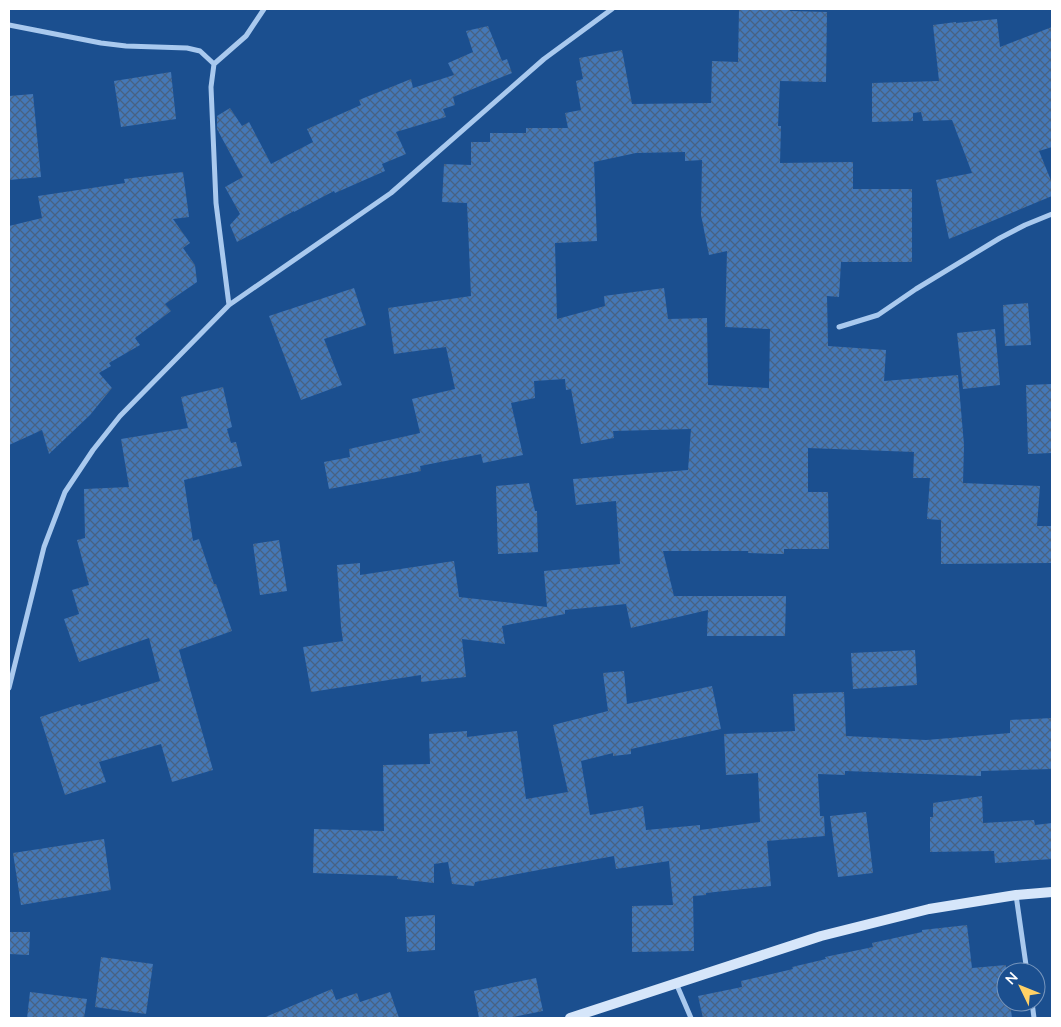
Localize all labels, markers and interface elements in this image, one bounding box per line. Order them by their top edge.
north arrow [996,962,1046,1012]
text: N [1001,968,1022,988]

